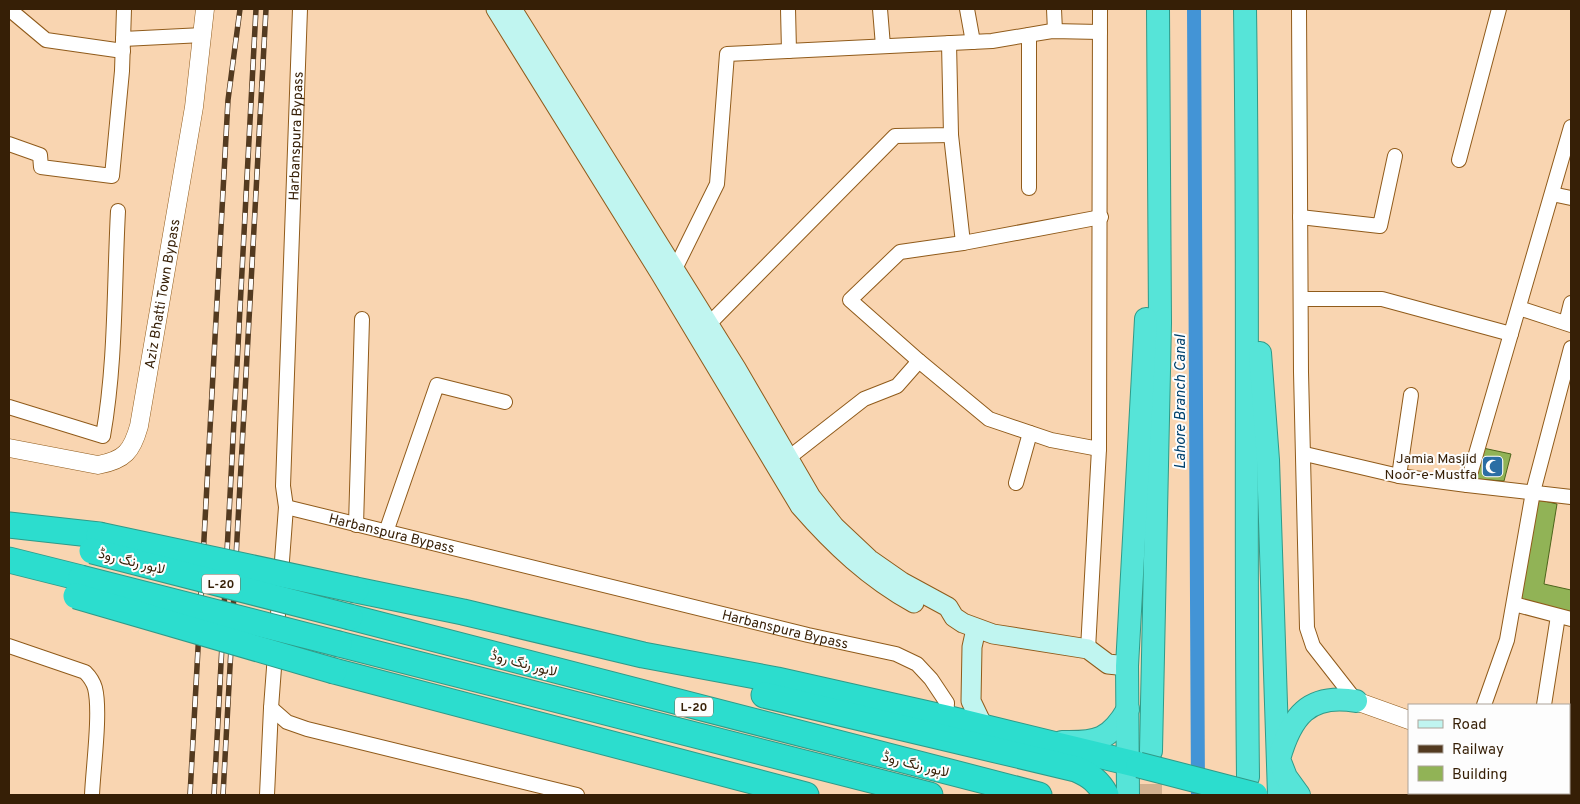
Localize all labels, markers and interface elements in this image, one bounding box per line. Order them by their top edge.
street label: Harbanspura Bypass [286,71,308,201]
street label: Aziz Bhatti Town Bypass [142,218,185,370]
water label: Lahore Branch Canal [1172,334,1191,469]
place label: Jamia Masjid Noor-e-Mustfa [1385,451,1477,484]
mosque icon: Jamia Masjid Noor-e-Mustfa [1481,454,1505,478]
street label: Harbanspura Bypass [327,511,456,558]
street label: لاہور رنگ روڈ [97,546,167,579]
road number: L-20 [202,574,240,594]
street label: Harbanspura Bypass [720,607,850,653]
street label: لاہور رنگ روڈ [489,647,559,681]
road number: L-20 [675,698,713,716]
legend [1408,704,1570,794]
text: Road [1452,716,1487,735]
text: Railway [1452,741,1504,760]
street label: لاہور رنگ روڈ [881,749,951,782]
text: Building [1452,766,1507,785]

